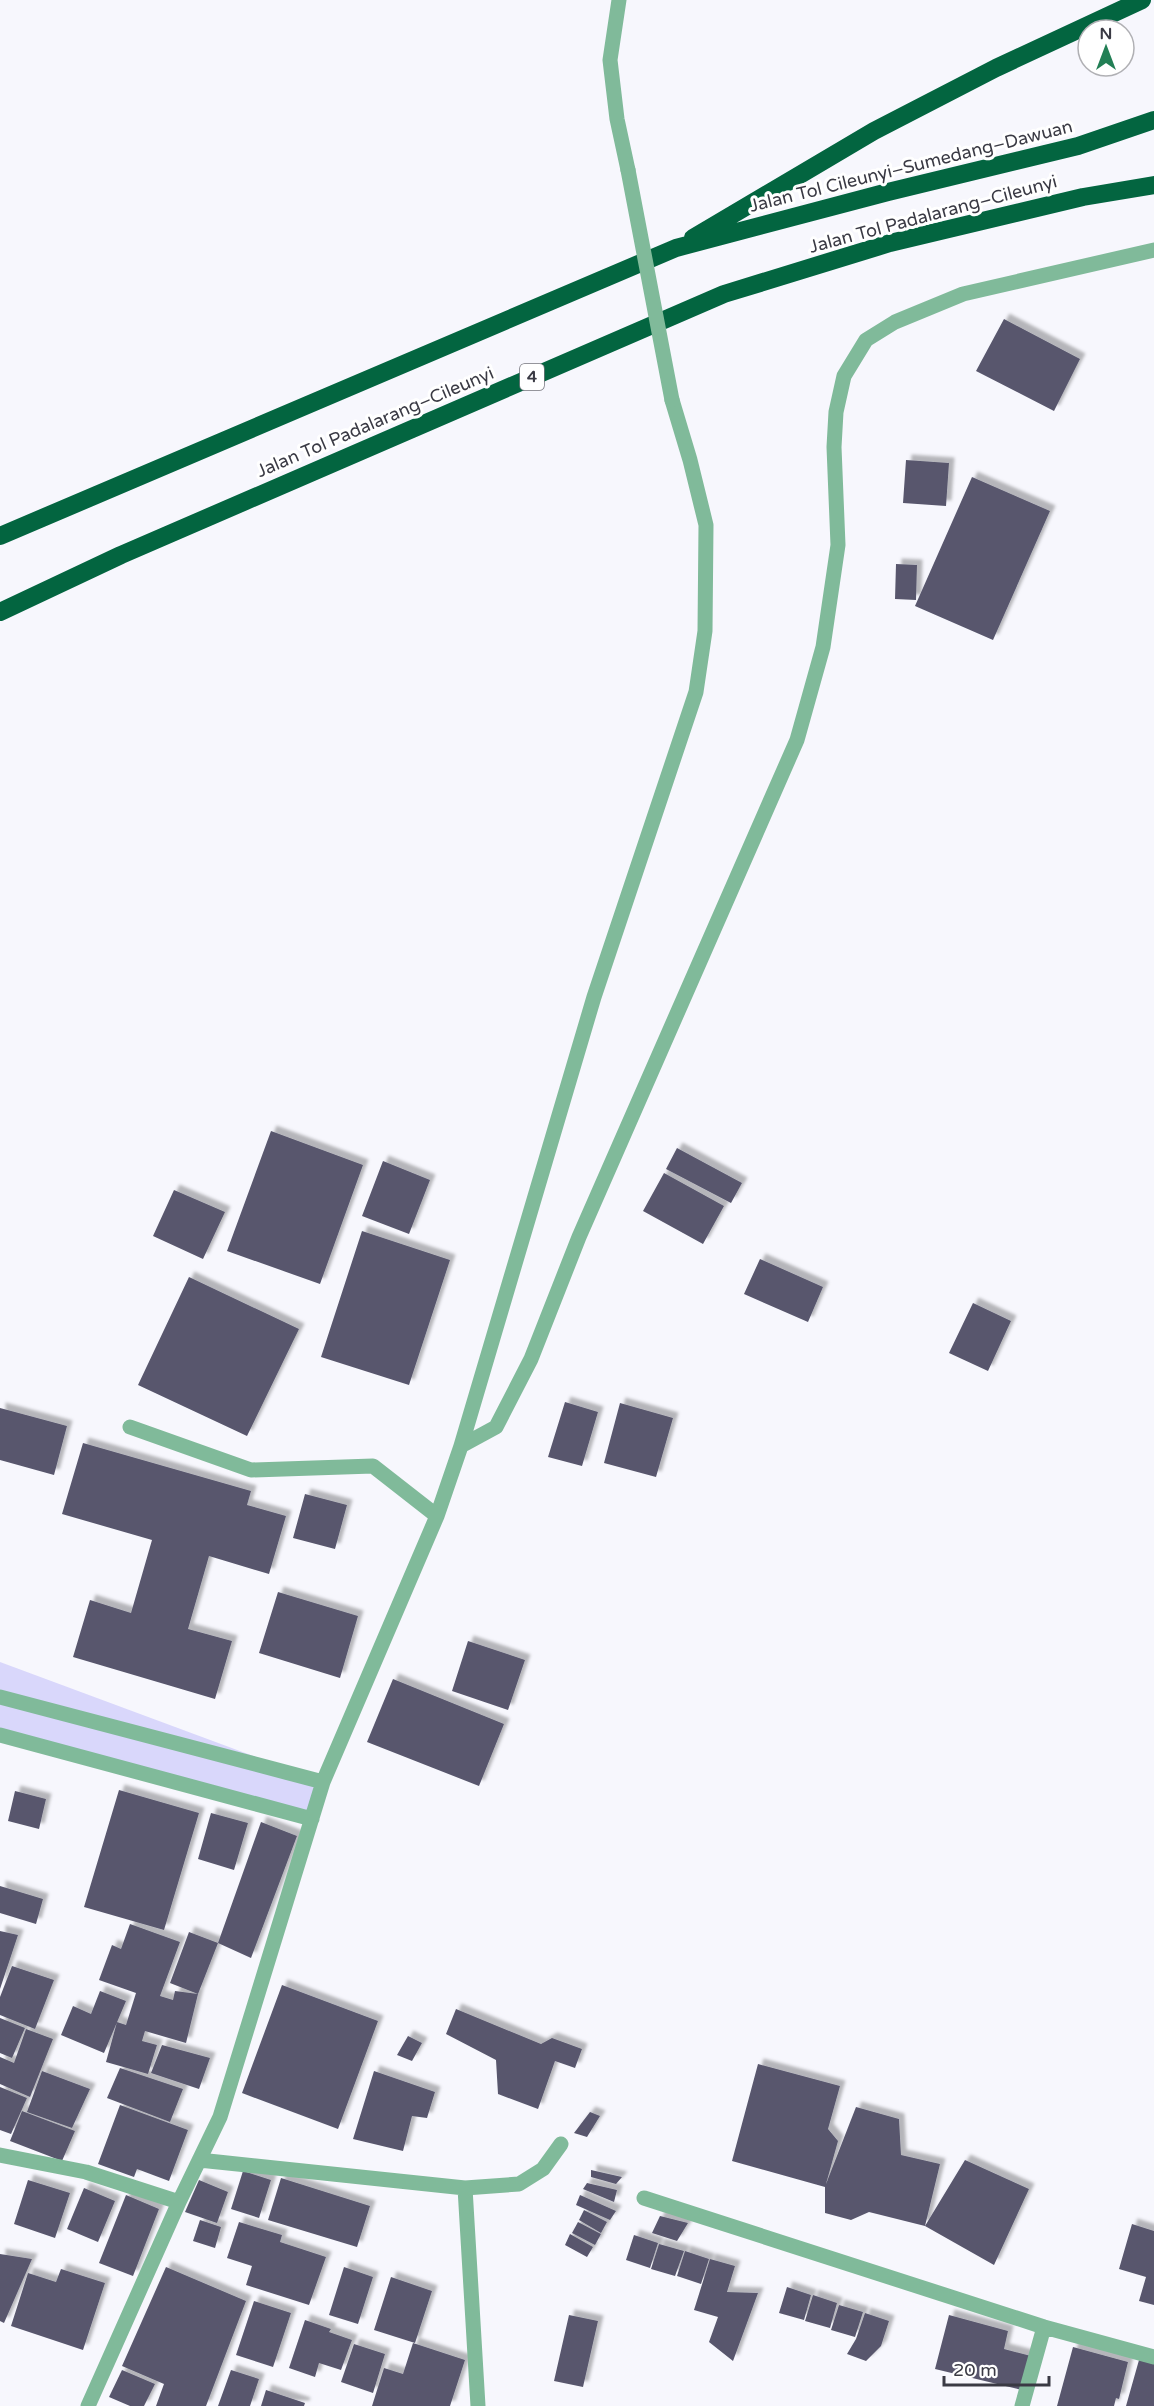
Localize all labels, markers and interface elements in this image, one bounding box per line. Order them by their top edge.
north arrow [1076,18,1136,78]
text: N [1100,24,1112,44]
street label: Jalan Tol Cileunyi–Sumedang–Dawuan [747,115,1075,217]
street label: Jalan Tol Padalarang–Cileunyi [807,170,1059,258]
street label: Jalan Tol Padalarang–Cileunyi [253,362,497,482]
road number: 4 [520,364,544,390]
scale bar [944,2349,1049,2387]
text: 20 m [953,2359,997,2381]

